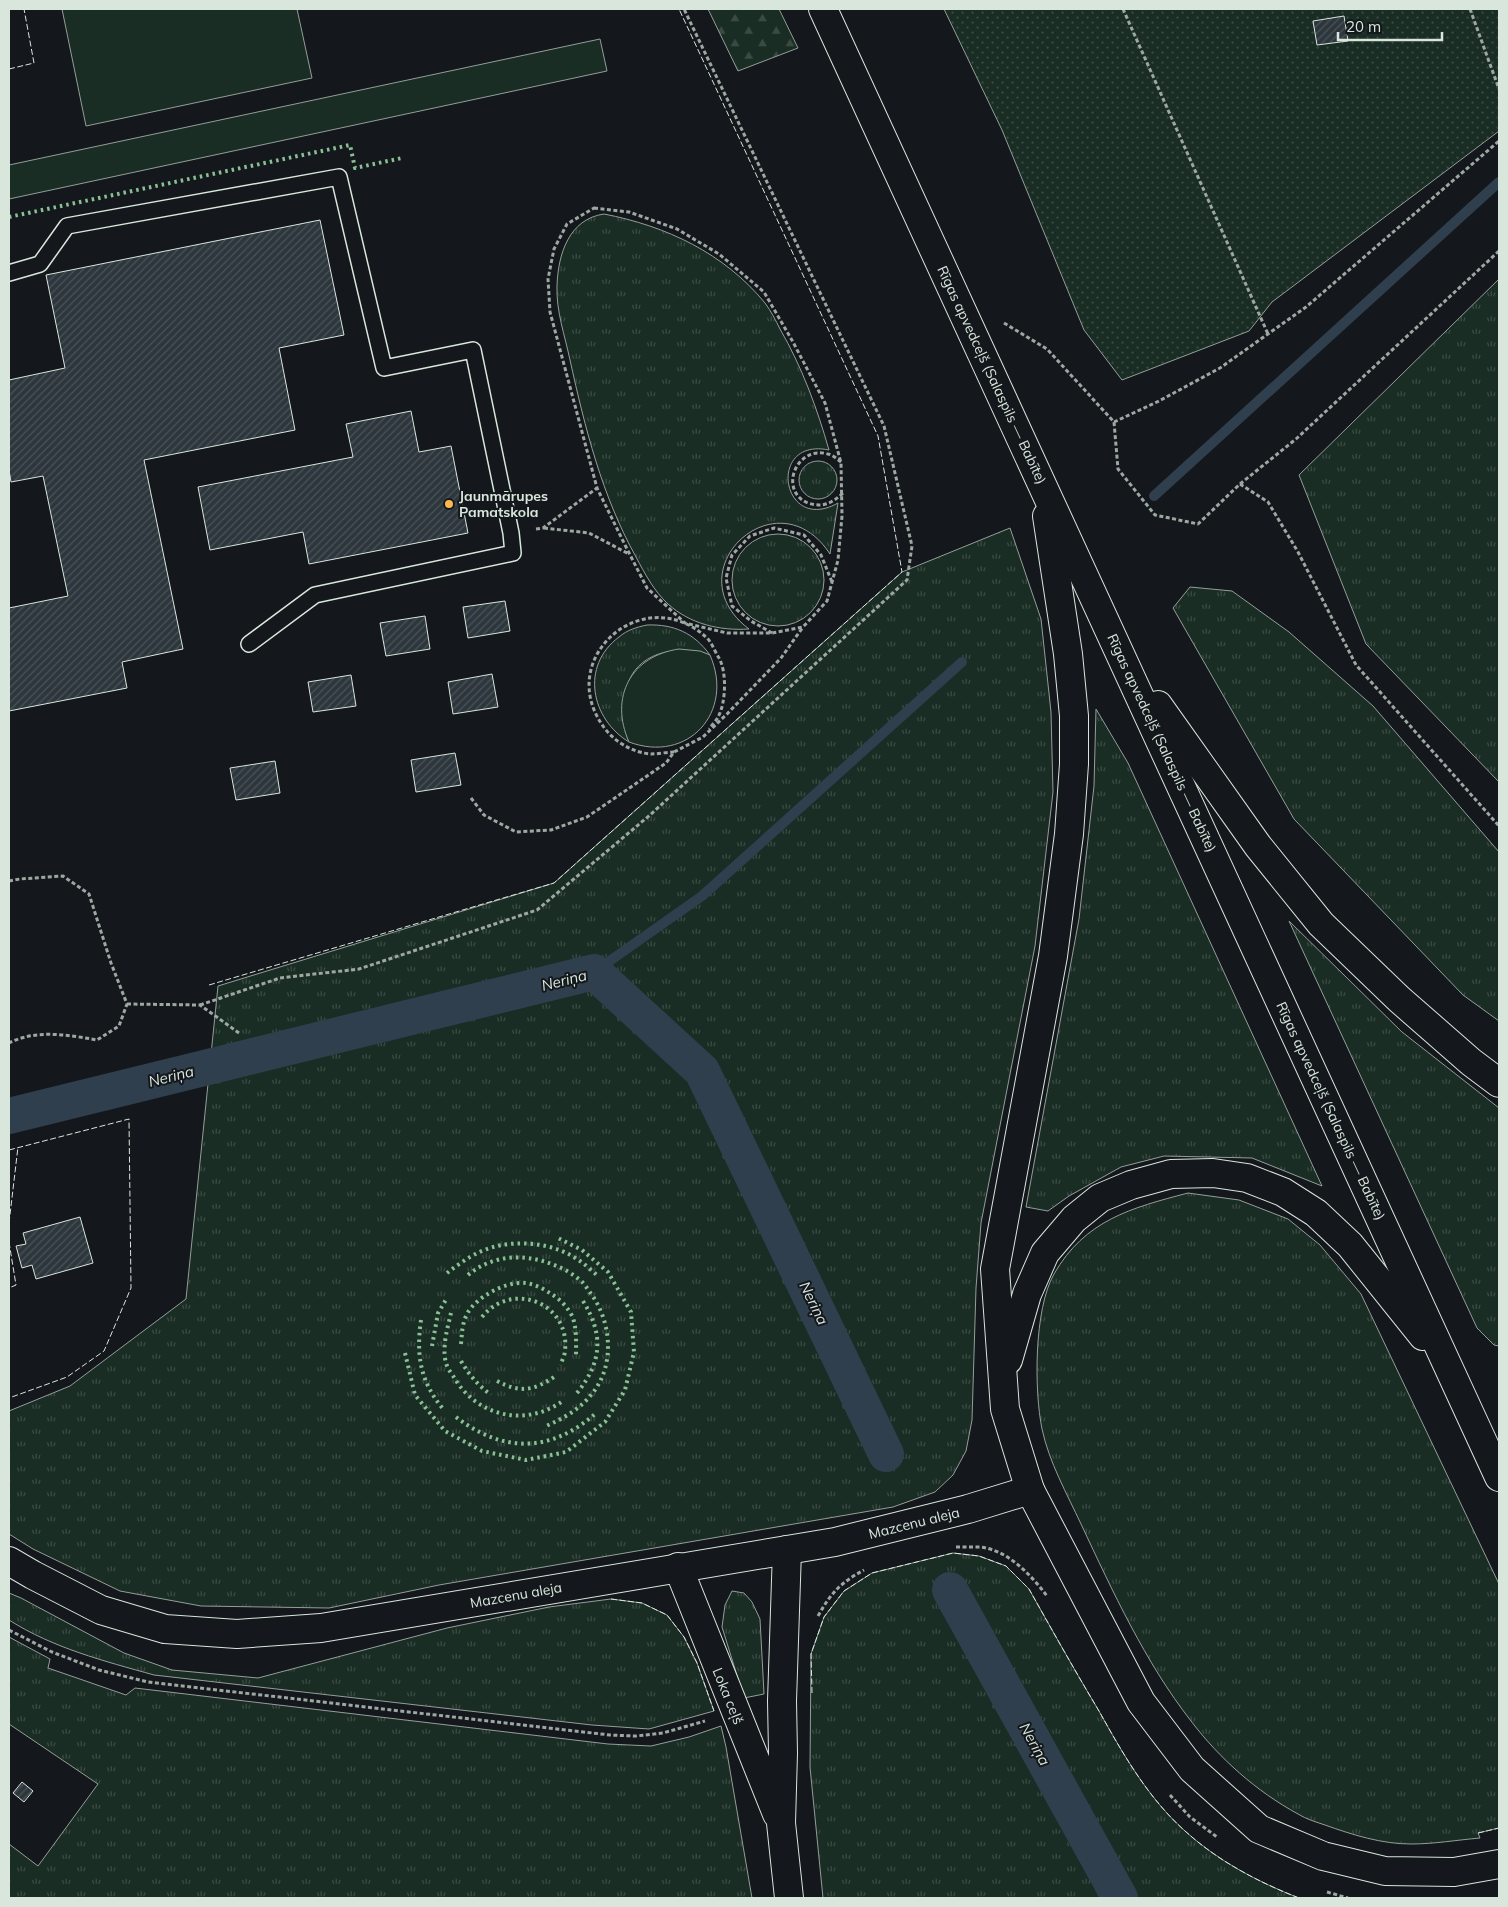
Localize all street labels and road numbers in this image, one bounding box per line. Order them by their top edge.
street label: Rīgas apvedceļš (Salaspils — Babīte) [933,263,1051,487]
street label: Rīgas apvedceļš (Salaspils — Babīte) [1103,631,1221,855]
street label: Rīgas apvedceļš (Salaspils — Babīte) [1272,999,1390,1223]
street label: Mazcenu aleja [867,1503,961,1543]
street label: Mazcenu aleja [469,1578,563,1612]
street label: Loka ceļš [709,1665,747,1727]

